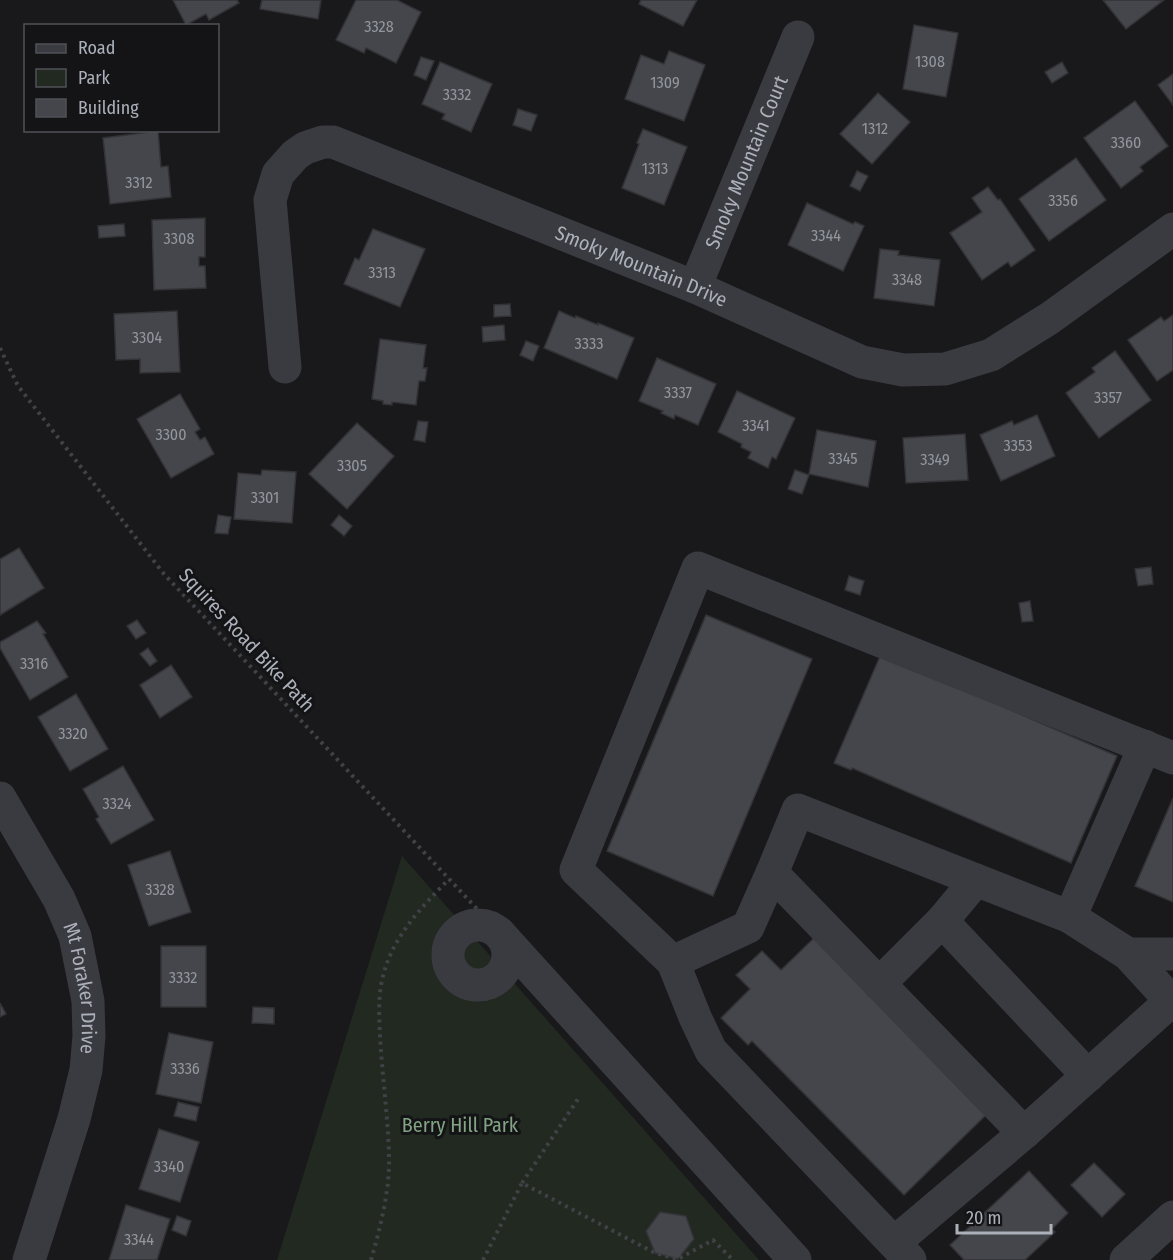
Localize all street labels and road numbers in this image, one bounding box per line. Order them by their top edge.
street label: Smoky Mountain Court [700,71,793,252]
street label: Smoky Mountain Drive [552,220,731,312]
street label: Squires Road Bike Path [174,563,320,717]
street label: Mt Foraker Drive [58,918,101,1055]

